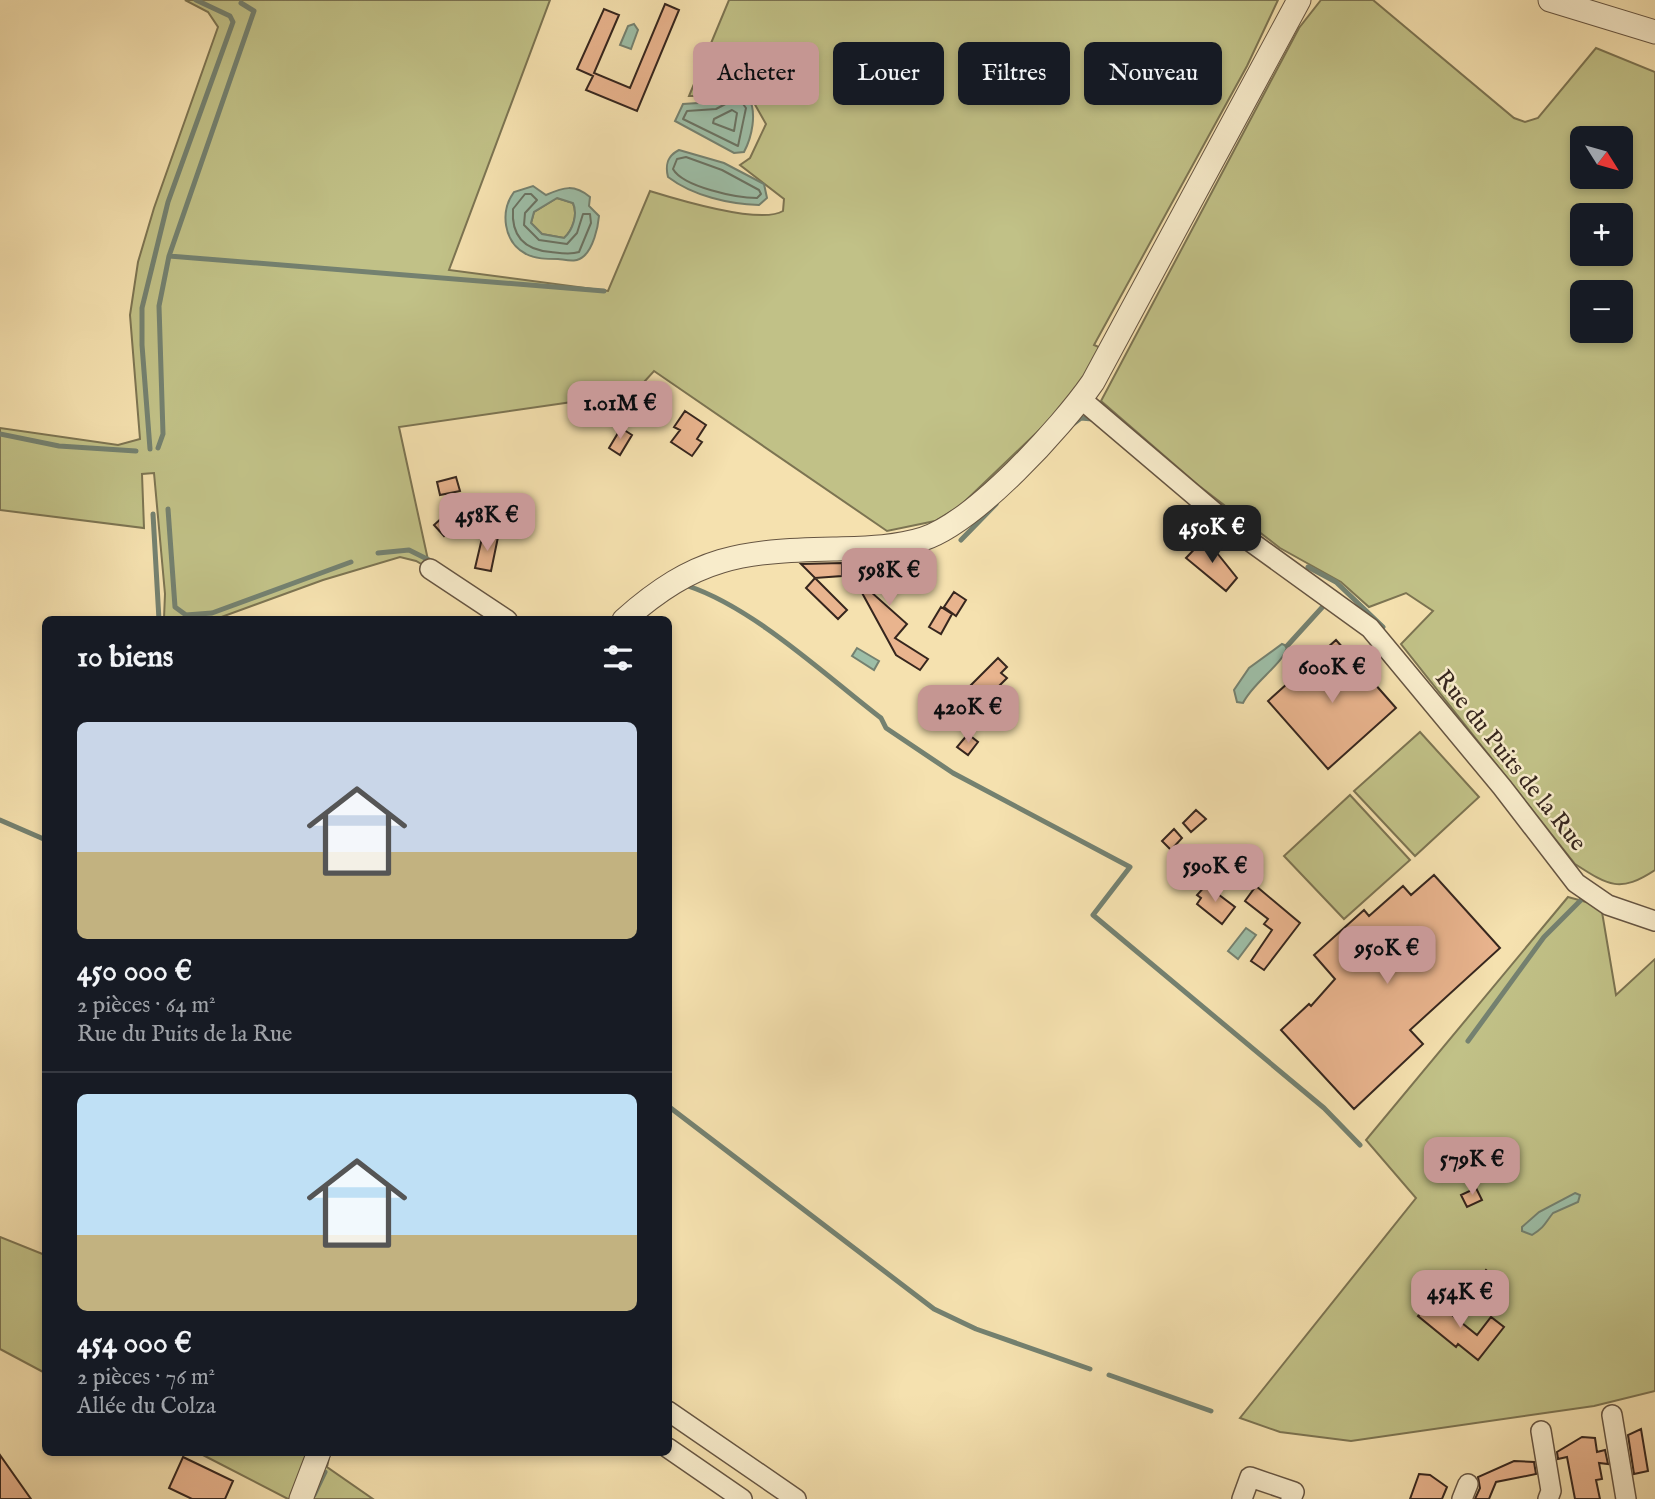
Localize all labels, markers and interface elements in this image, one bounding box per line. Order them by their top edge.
chip: Acheter [693,42,819,105]
chip: Louer [833,42,944,105]
chip: Filtres [958,42,1070,105]
chip: Nouveau [1084,42,1222,105]
north arrow [1570,126,1633,189]
map controls [1570,126,1633,343]
button: + [1570,203,1633,266]
button: − [1570,280,1633,343]
pin: 1.01M € [555,382,685,441]
text: 1.01M € [583,389,657,418]
pin: 458K € [430,494,544,553]
text: 458K € [455,501,519,530]
pin: 450K € [1155,505,1269,565]
text: 450K € [1179,513,1245,542]
pin: 598K € [832,548,946,608]
text: 598K € [858,556,920,585]
text: 10 biens [77,639,173,677]
icon: filters [599,639,637,677]
pin: 600K € [1275,646,1389,705]
text: 600K € [1298,653,1366,682]
street label: Rue du Puits de la Rue [1427,664,1593,858]
pin: 420K € [911,686,1025,745]
text: 420K € [934,693,1002,722]
icon: home [294,768,420,894]
pin: 590K € [1158,844,1272,904]
text: 590K € [1183,852,1247,881]
pin: 950K € [1330,926,1444,986]
text: 950K € [1355,934,1419,963]
text: 450 000 € [77,953,192,991]
text: 2 pièces · 64 m² [77,991,216,1020]
text: Rue du Puits de la Rue [77,1020,292,1049]
pin: 579K € [1415,1138,1529,1197]
icon: home [294,1140,420,1266]
text: 579K € [1440,1145,1504,1174]
pin: 454K € [1403,1270,1517,1330]
text: 454K € [1427,1278,1493,1307]
text: 454 000 € [77,1325,192,1363]
text: 2 pièces · 76 m² [77,1363,215,1392]
text: Allée du Colza [77,1392,216,1421]

